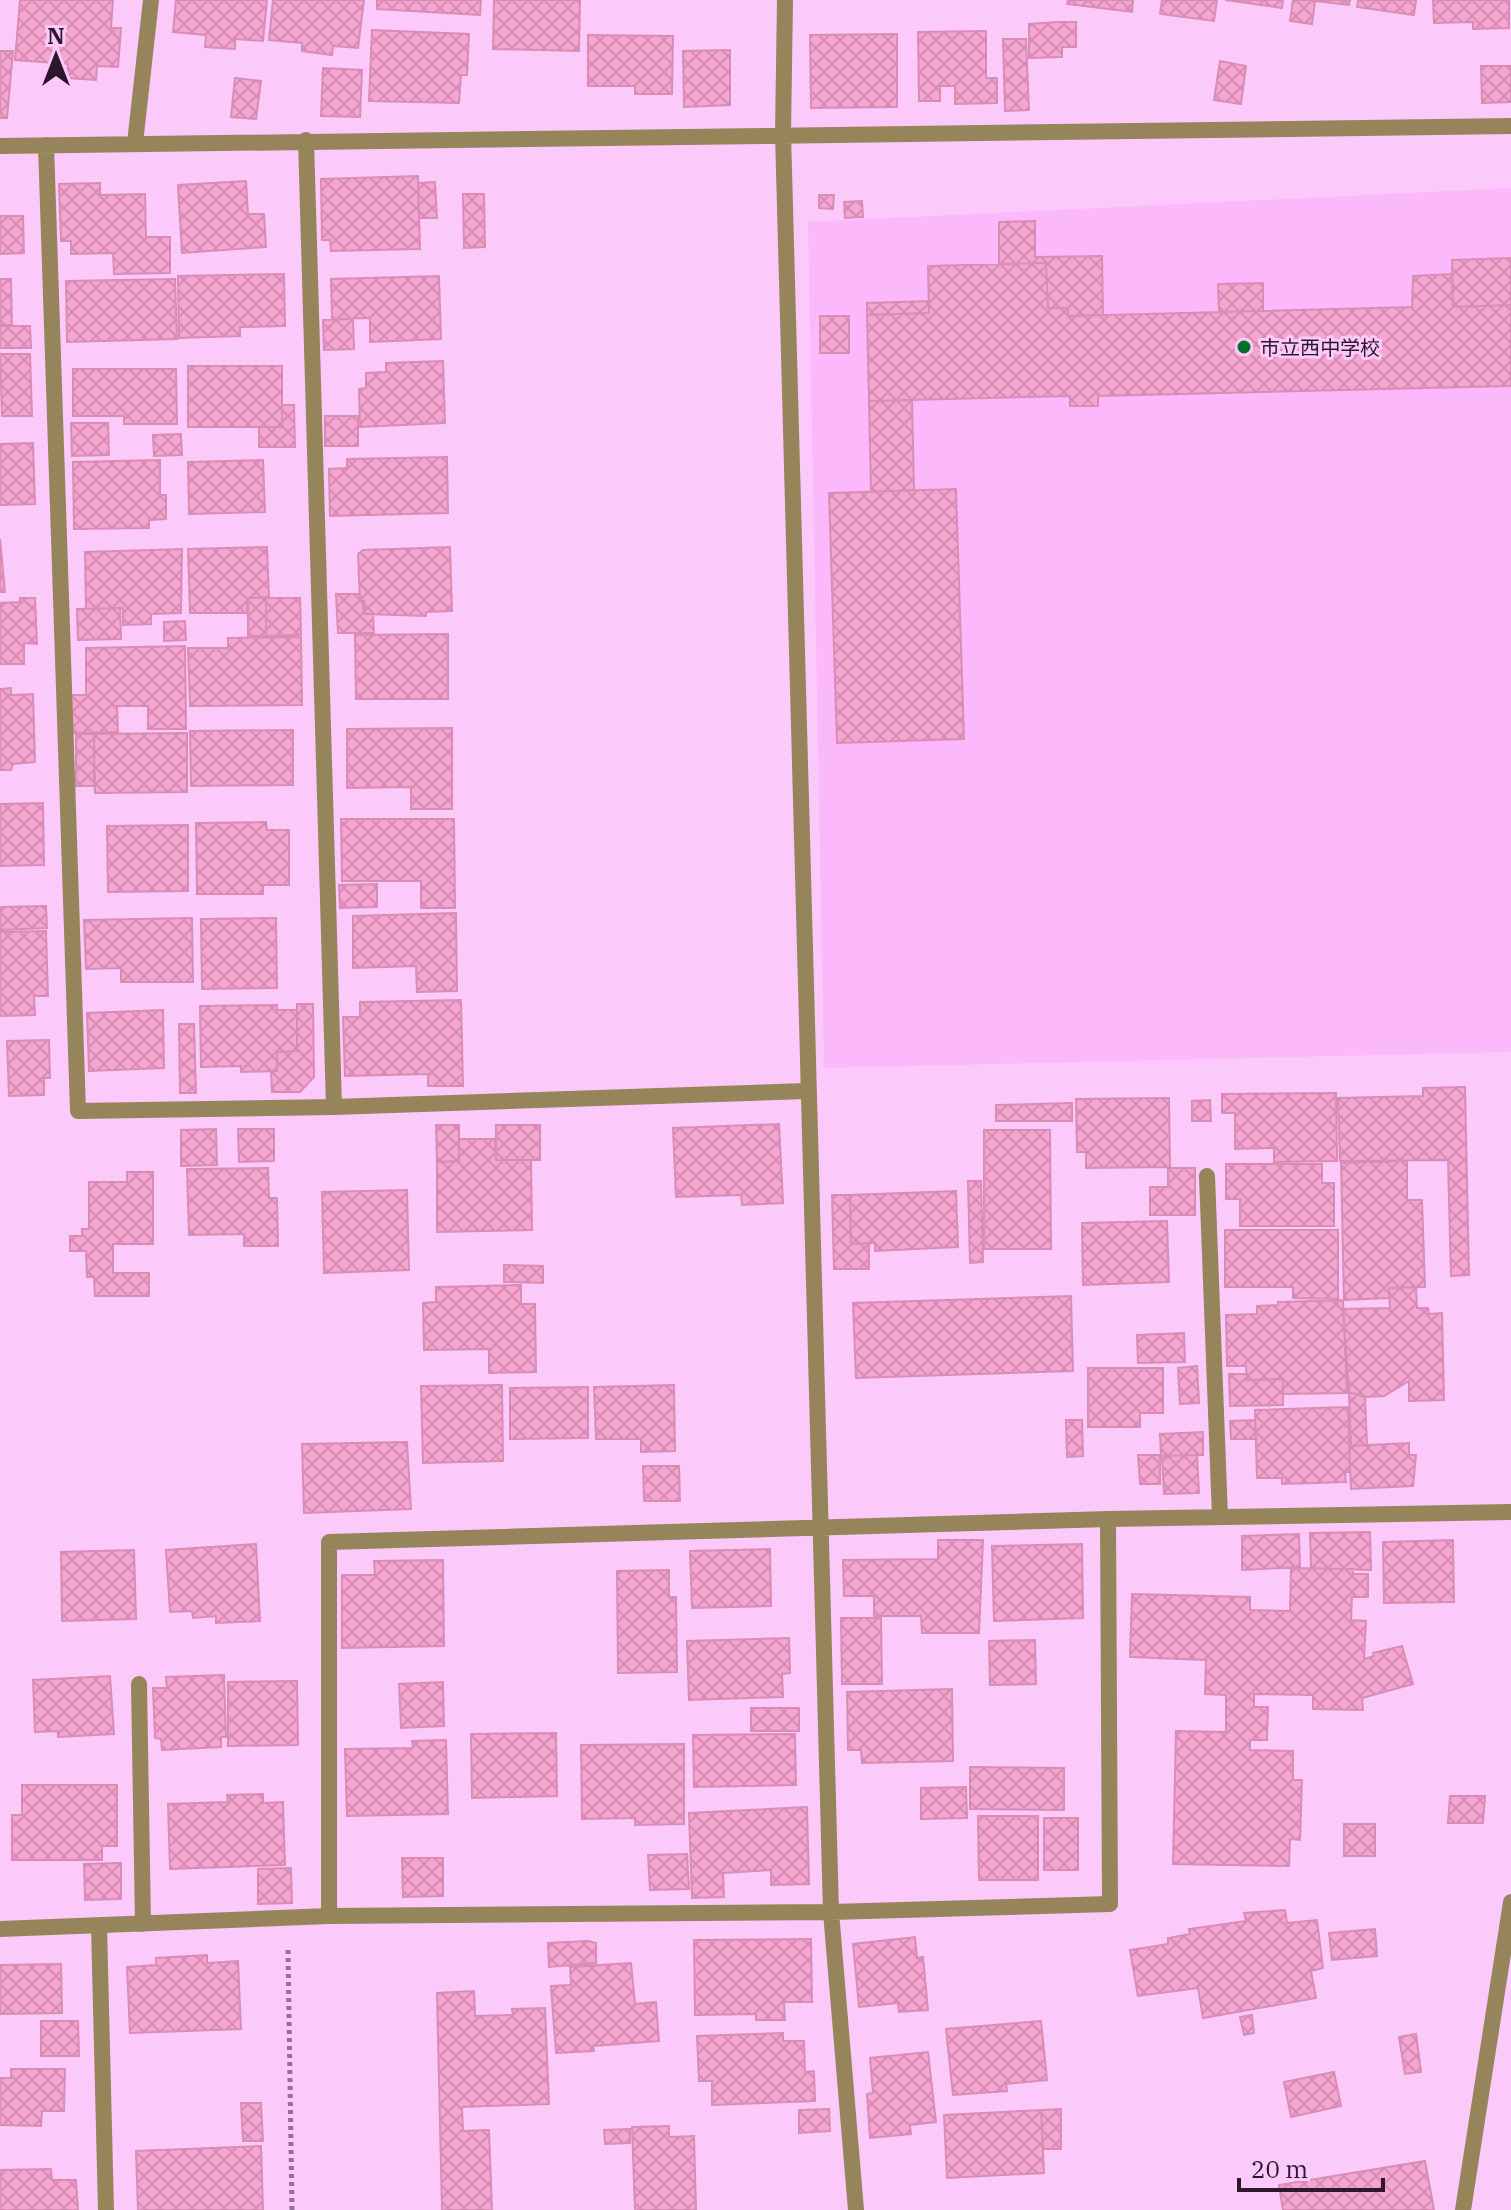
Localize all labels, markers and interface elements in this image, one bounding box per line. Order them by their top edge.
north arrow [16,16,96,96]
text: N [47,21,65,50]
place label: 市立西中学校 [1260,334,1380,361]
marker: 市立西中学校 [1235,338,1253,356]
scale bar [1239,2142,1383,2192]
text: 20 m [1251,2153,1308,2185]

